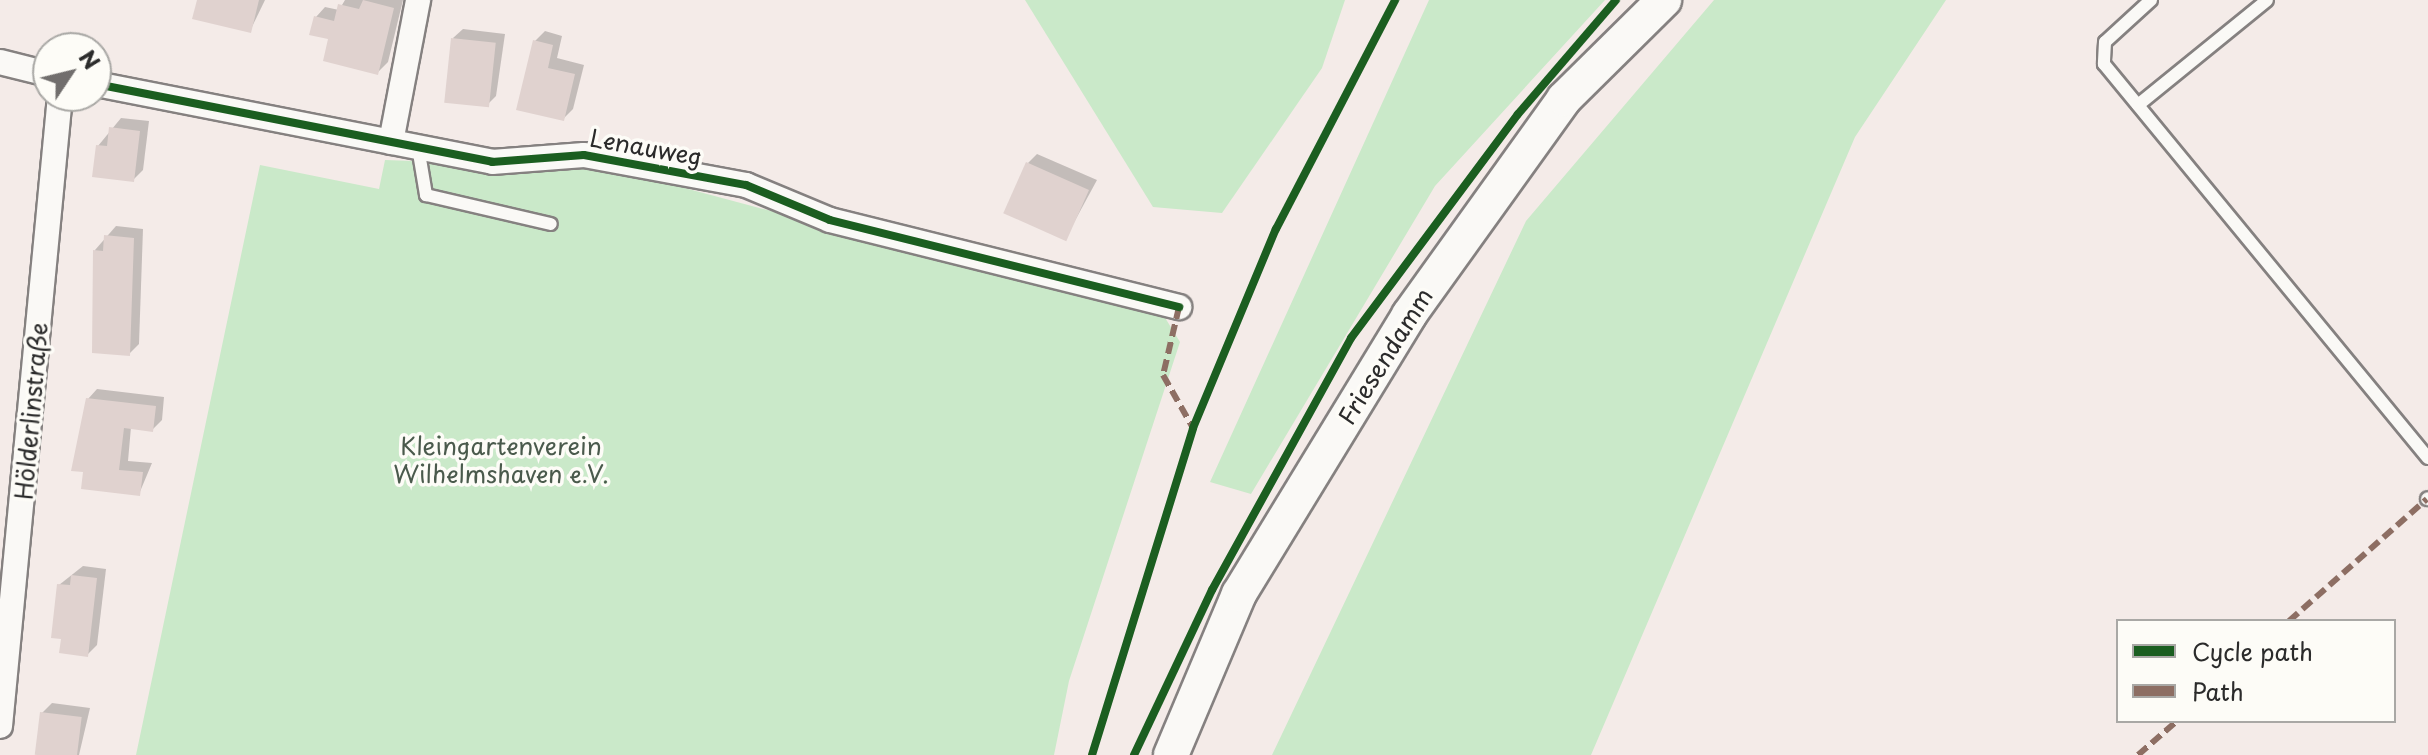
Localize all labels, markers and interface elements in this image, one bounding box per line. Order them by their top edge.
north arrow [32,32,112,112]
text: N [72,42,109,76]
street label: Lenauweg [588,123,704,171]
street label: Friesendamm [1332,283,1438,429]
street label: Hölderlinstraße [9,321,53,501]
park label: Kleingartenverein Wilhelmshaven e.V. [392,432,610,488]
legend [2116,619,2396,723]
text: Cycle path [2192,633,2313,669]
text: Path [2192,673,2244,709]

